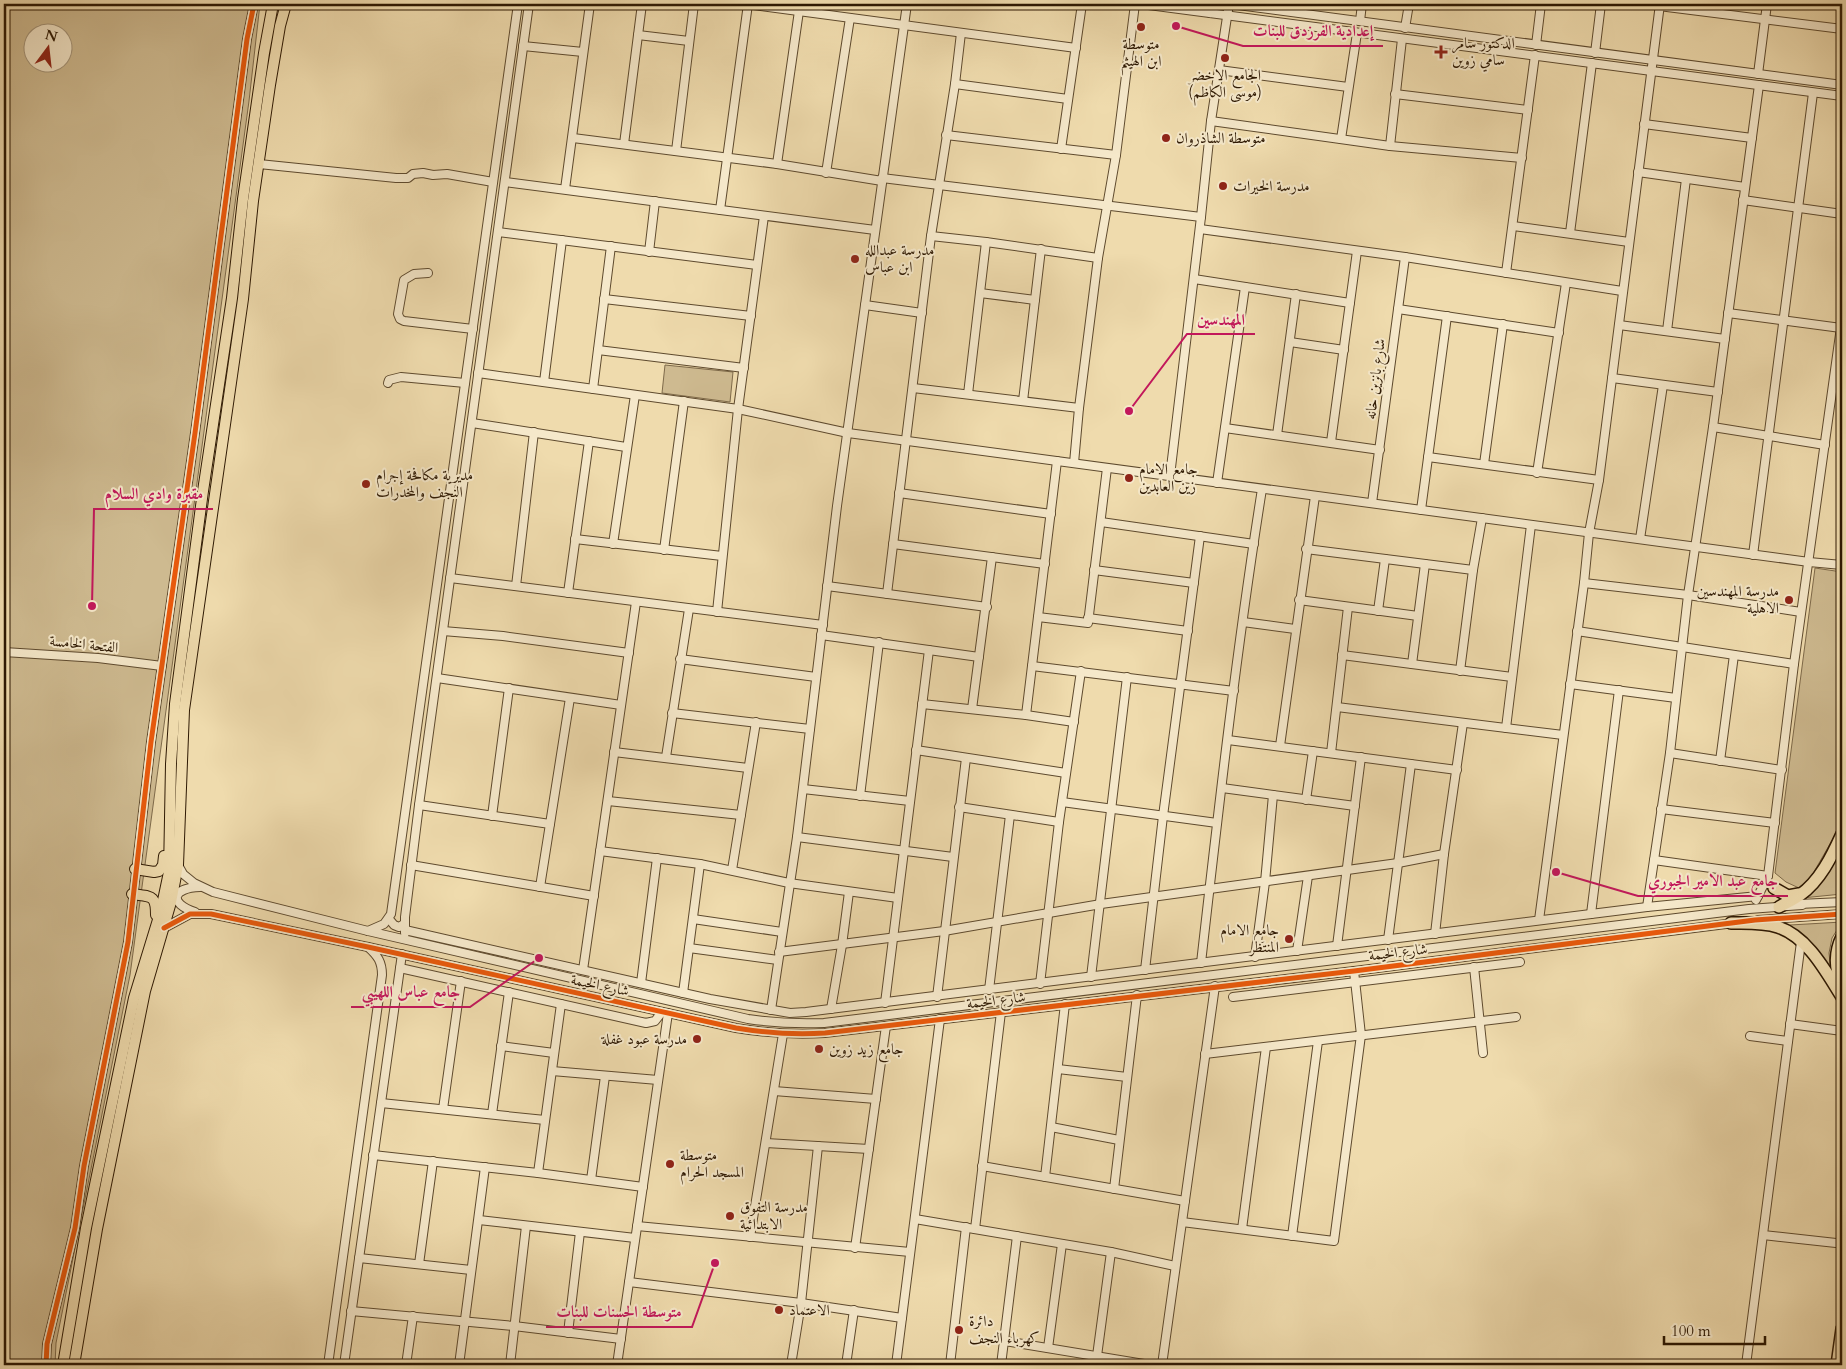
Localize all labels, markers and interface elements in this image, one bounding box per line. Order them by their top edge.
callout: إعدادية الفرزدق للبنات [1243,15,1383,46]
text: إعدادية الفرزدق للبنات [1253,20,1375,42]
marker: متوسطة ابن الهيثم [1135,21,1147,33]
north arrow [22,22,72,72]
text: N [43,25,60,47]
place label: الدكتور سامر سامي زوين [1452,33,1515,72]
place label: متوسطة ابن الهيثم [1121,34,1161,76]
marker: الدكتور سامر سامي زوين [1434,45,1448,59]
marker: الجامع الاخضر (موسى الكاظم) [1219,52,1231,64]
place label: الجامع الاخضر (موسى الكاظم) [1187,65,1262,106]
place label: متوسطة الشاذروان [1176,128,1266,148]
marker: متوسطة الشاذروان [1160,132,1172,144]
place label: مدرسة الخيرات [1233,176,1310,196]
marker: مدرسة الخيرات [1217,180,1229,192]
place label: مدرسة عبدالله ابن عباس [865,240,934,277]
marker: مدرسة عبدالله ابن عباس [849,253,861,265]
callout: المهندسين [1187,303,1255,334]
text: المهندسين [1197,309,1245,331]
street label: شارع بانزين خانه [1360,337,1393,421]
place label: جامع الامام زين العابدين [1139,459,1198,496]
place label: مديرية مكافحة إجرام النجف والمخدرات [376,465,473,502]
marker: جامع الامام زين العابدين [1123,472,1135,484]
callout: مقبرة وادي السلام [94,478,213,509]
marker: مديرية مكافحة إجرام النجف والمخدرات [360,478,372,490]
text: مقبرة وادي السلام [105,483,203,508]
place label: مدرسة المهندسين الاهلية [1697,581,1779,618]
marker: مدرسة المهندسين الاهلية [1783,594,1795,606]
street label: الفتحة الخامسة [49,630,119,658]
callout: جامع عبد الامير الجبوري [1638,865,1788,896]
text: جامع عبد الامير الجبوري [1648,870,1778,896]
place label: جامع الامام المنتظر [1220,920,1279,957]
marker: جامع الامام المنتظر [1283,933,1295,945]
street label: شارع الخيمة [1367,938,1429,969]
street label: شارع الخيمة [568,969,631,1004]
callout: جامع عباس اللهيبي [351,976,470,1007]
text: جامع عباس اللهيبي [362,981,460,1007]
street label: شارع الخيمة [965,986,1027,1017]
place label: مدرسة عبود غفلة [600,1029,687,1049]
marker: مدرسة عبود غفلة [691,1033,703,1045]
place label: جامع زيد زوين [829,1039,904,1063]
marker: جامع زيد زوين [813,1043,825,1055]
place label: متوسطة المسجد الحرام [680,1145,744,1185]
marker: متوسطة المسجد الحرام [664,1158,676,1170]
place label: مدرسة التفوق الابتدائية [740,1197,808,1234]
marker: مدرسة التفوق الابتدائية [724,1210,736,1222]
callout: متوسطة الحسنات للبنات [546,1296,692,1327]
place label: الاعتماد [789,1300,830,1320]
text: متوسطة الحسنات للبنات [556,1301,682,1323]
marker: الاعتماد [773,1304,785,1316]
place label: دائرة كهرباء النجف [969,1311,1040,1348]
scale bar [1664,1314,1765,1346]
text: 100 m [1671,1321,1711,1341]
marker: دائرة كهرباء النجف [953,1324,965,1336]

